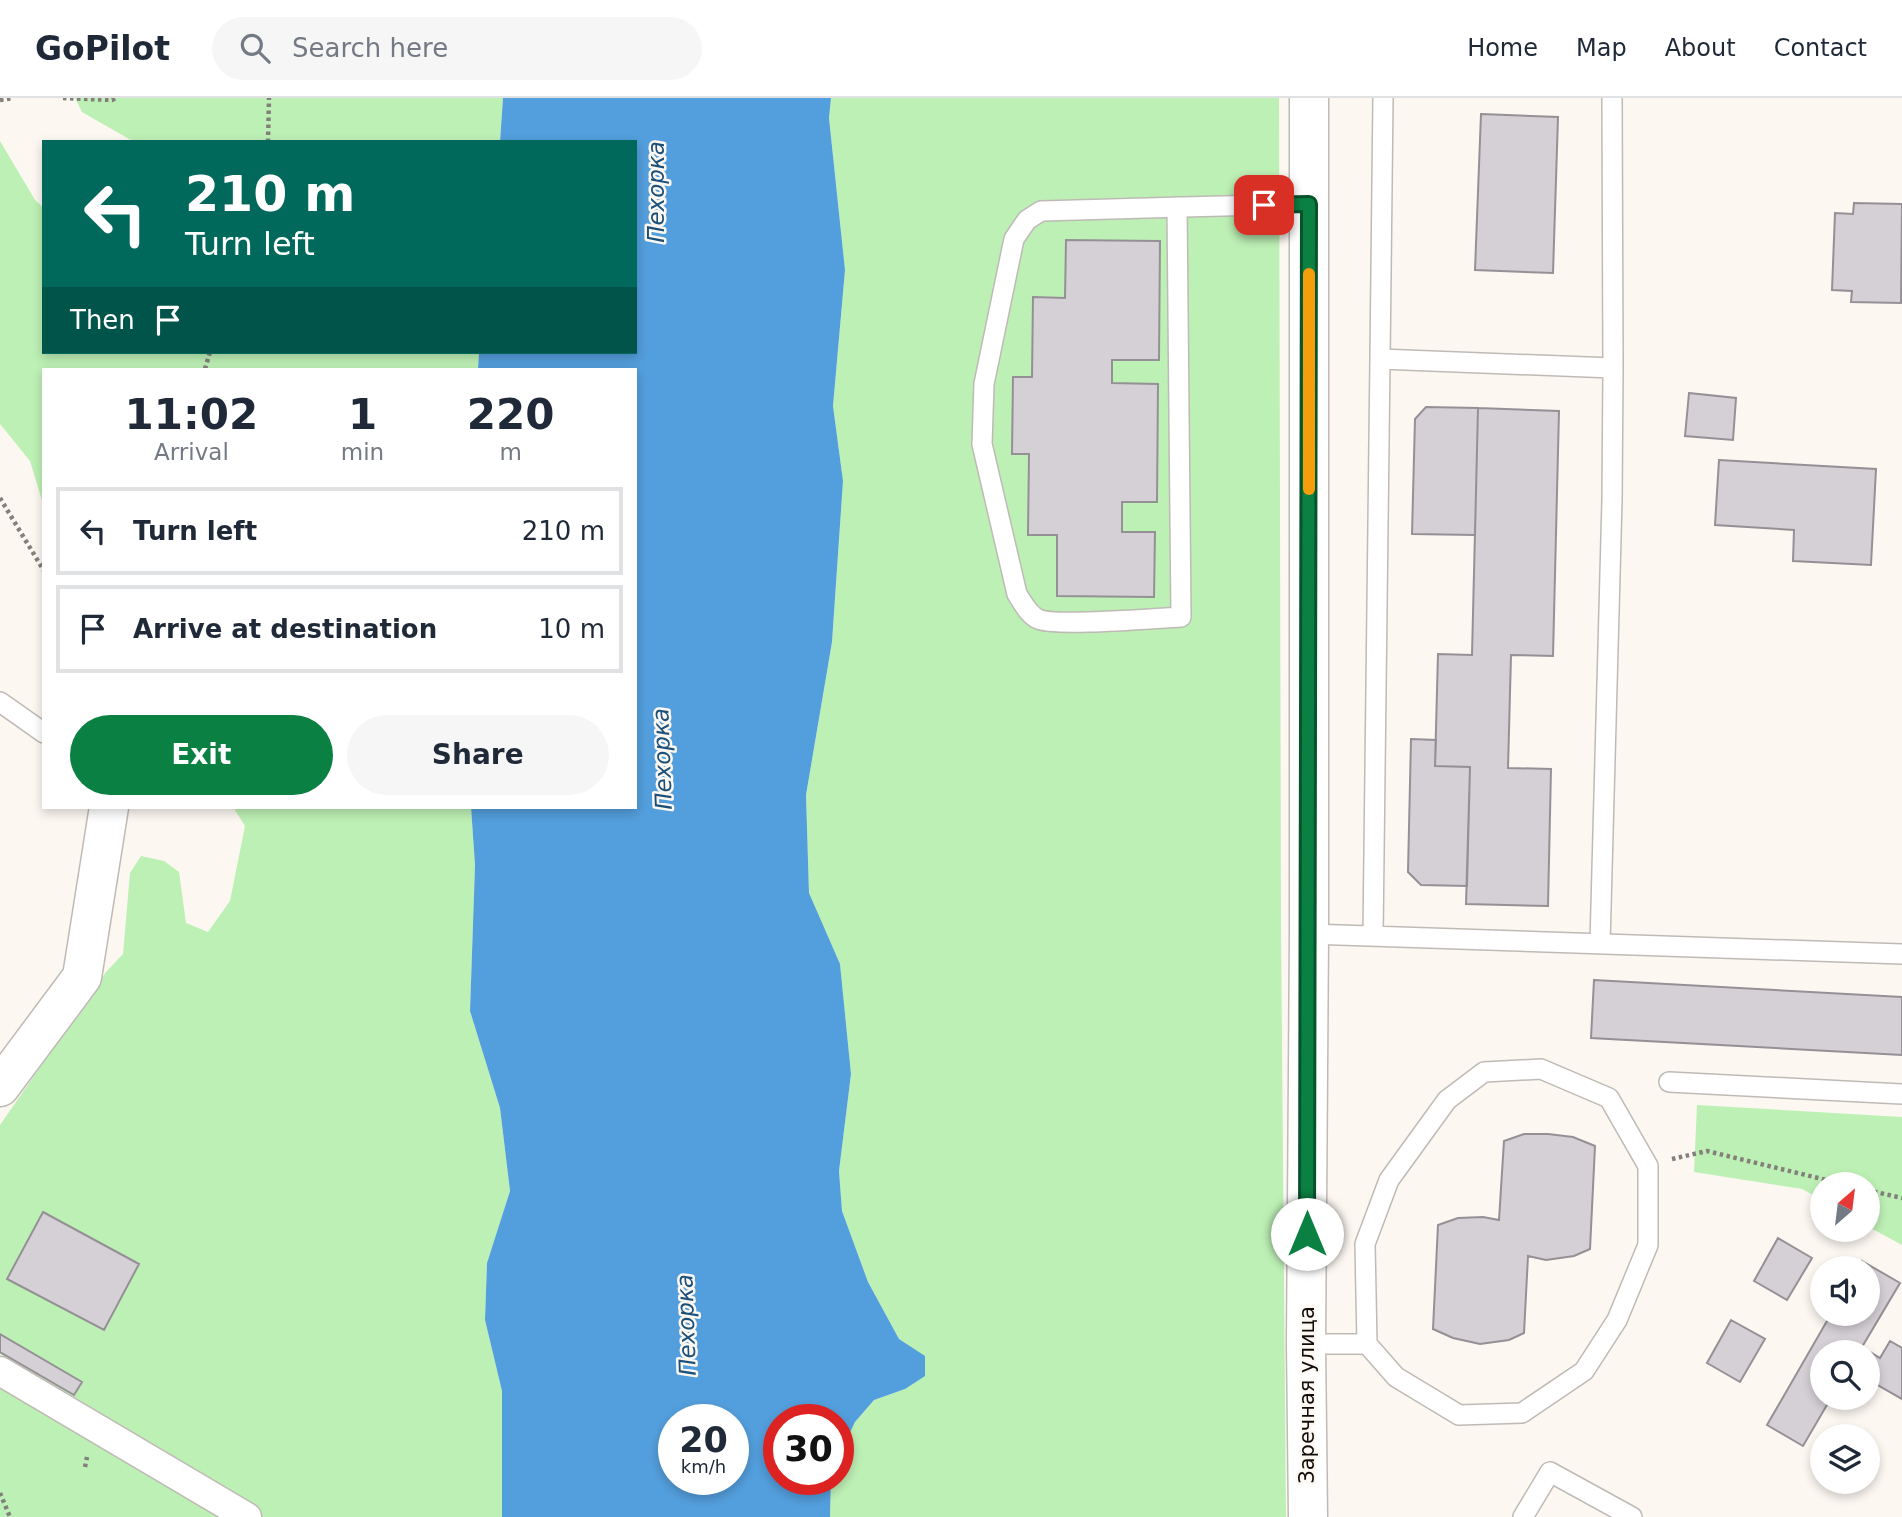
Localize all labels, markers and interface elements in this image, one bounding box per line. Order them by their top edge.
search box [212,17,702,80]
text: GoPilot [35,29,170,68]
icon: search [236,29,274,67]
text: Search here [292,33,448,63]
text: Home [1467,34,1538,62]
text: Map [1576,34,1627,62]
text: About [1665,34,1736,62]
text: Contact [1774,34,1867,62]
water label: Пехорка [643,141,669,243]
text: 210 m [185,166,355,223]
icon: left [70,168,161,259]
pin [1234,175,1294,235]
icon: arrive [1245,186,1283,224]
text: Turn left [185,225,315,263]
icon: arrive [149,301,187,339]
text: Then [70,305,135,335]
text: 11:02 [125,390,258,439]
text: 1 [348,390,377,439]
text: 220 [467,390,554,439]
text: Arrival [154,439,229,465]
text: min [341,439,384,465]
text: m [499,439,522,465]
icon: left [74,512,112,550]
text: Turn left [133,516,257,546]
text: 210 m [522,516,605,546]
icon: arrive [74,610,112,648]
text: Arrive at destination [133,614,437,644]
text: 10 m [538,614,605,644]
water label: Пехорка [647,708,677,810]
button: Exit [70,715,333,795]
button: Share [347,715,609,795]
north arrow [1810,1172,1880,1242]
map controls [1810,1172,1880,1494]
position arrow [1270,1197,1344,1271]
button: sound [1810,1256,1880,1326]
water label: Пехорка [671,1274,701,1376]
street label: Заречная улица [1295,1306,1319,1484]
button: search [1810,1340,1880,1410]
speed limit sign: 30 [763,1404,854,1495]
text: 20 [679,1420,728,1460]
button: layers [1810,1424,1880,1494]
text: km/h [681,1456,726,1477]

